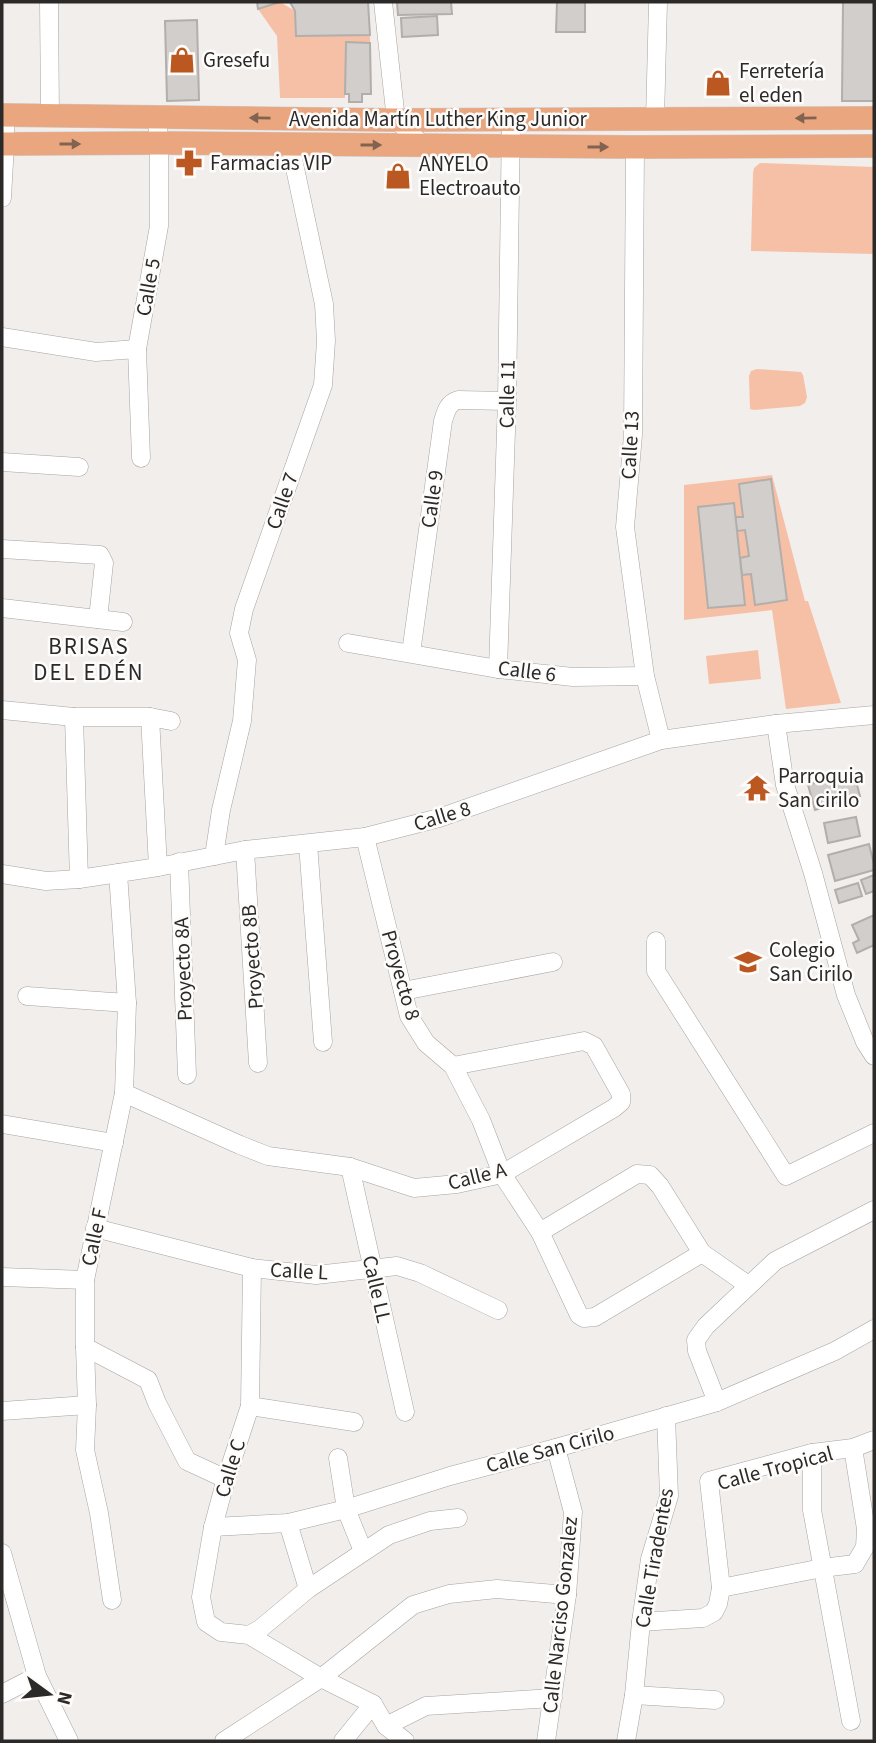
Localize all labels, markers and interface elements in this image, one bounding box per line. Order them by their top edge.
shop icon: Gresefu [167,45,197,75]
place label: Gresefu [203,45,270,75]
place label: Ferretería el eden [739,56,824,110]
shop icon: Ferretería el eden [703,68,733,98]
street label: Avenida Martín Luther King Junior [289,104,588,134]
one-way arrow [249,112,271,124]
one-way arrow [795,112,817,124]
one-way arrow [59,138,81,150]
one-way arrow [360,139,382,151]
one-way arrow [588,141,610,153]
pharmacy icon: Farmacias VIP [174,148,204,178]
place label: Farmacias VIP [210,148,332,178]
place label: ANYELO Electroauto [419,149,521,203]
shop icon: ANYELO Electroauto [383,161,413,191]
street label: Calle 5 [128,256,168,318]
street label: Calle 11 [491,359,523,429]
street label: Calle 13 [613,410,647,480]
street label: Calle 9 [413,468,451,530]
street label: Calle 7 [258,469,306,533]
district label: BRISAS DEL EDÉN [33,630,145,689]
street label: Calle 6 [496,653,558,689]
place label: Parroquia San cirilo [778,761,864,815]
temple icon: Parroquia San cirilo [742,773,772,803]
street label: Calle 8 [410,793,474,839]
street label: Proyecto 8B [233,904,271,1010]
street label: Proyecto 8A [166,916,200,1021]
street label: Proyecto 8 [374,926,428,1024]
place label: Colegio San Cirilo [769,935,853,989]
school or university icon: Colegio San Cirilo [733,947,763,977]
street label: Calle A [445,1154,510,1198]
street label: Calle F [73,1205,115,1269]
street label: Calle LL [355,1252,399,1326]
street label: Calle L [269,1254,329,1288]
street label: Calle San Cirilo [482,1417,618,1481]
street label: Calle C [207,1435,253,1501]
street label: Calle Tropical [714,1438,836,1498]
street label: Calle Tiradentes [627,1486,681,1630]
street label: Calle Narciso Gonzalez [535,1515,585,1715]
north arrow [14,1659,84,1729]
text: N [49,1688,79,1708]

